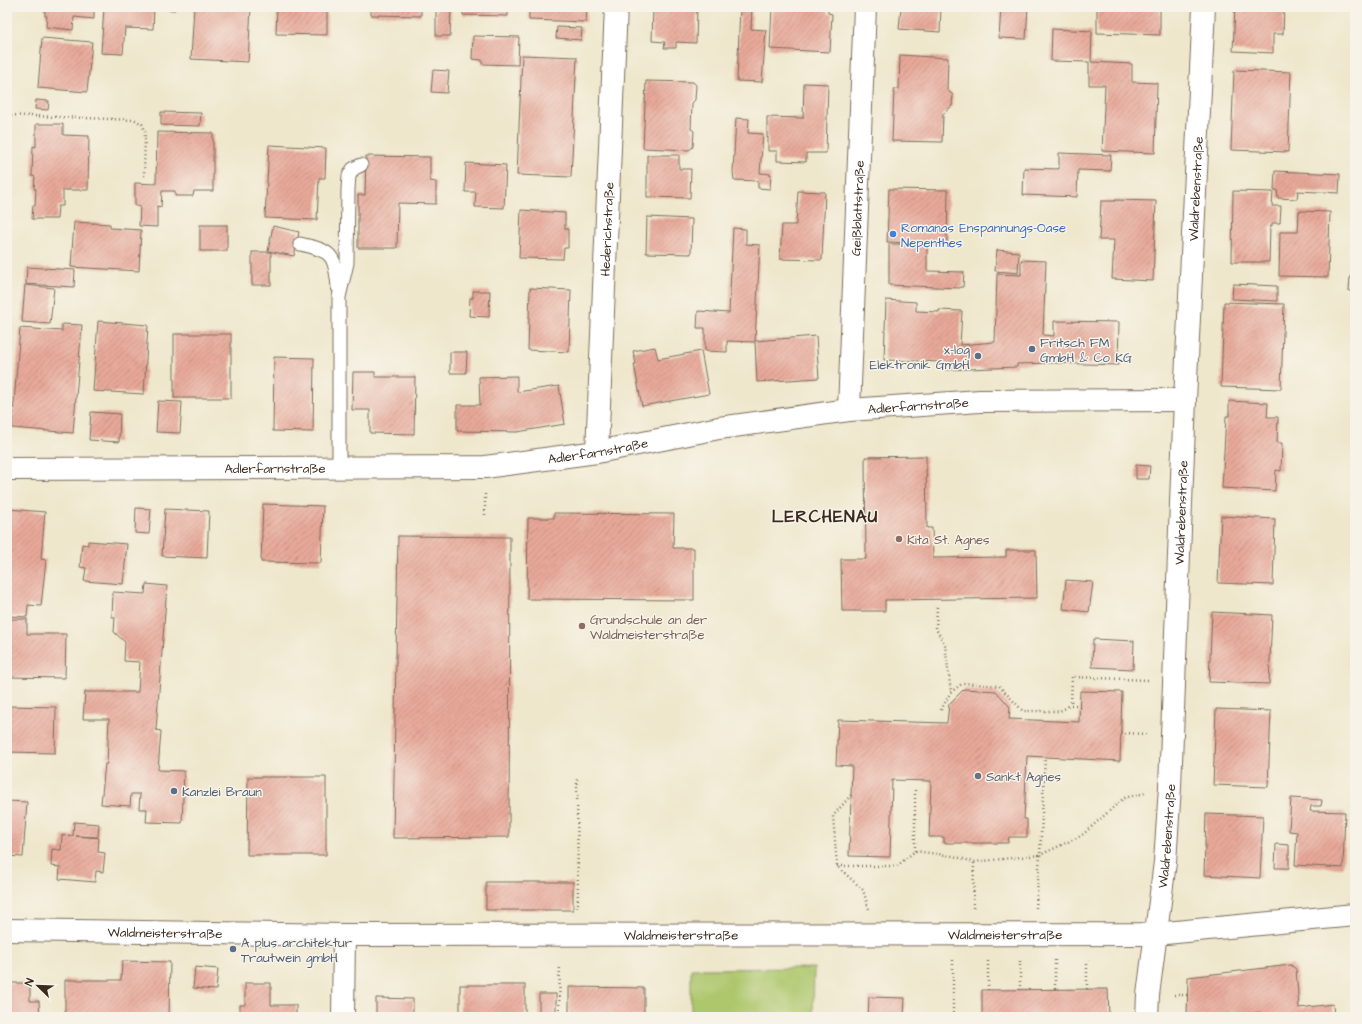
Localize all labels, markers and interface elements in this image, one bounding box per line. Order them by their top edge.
street label: Waldrebenstraße [1185,136,1208,242]
street label: Geißblattstraße [847,160,869,256]
street label: Hederichstraße [597,182,619,277]
place label: Romanas Enspannungs-Oase Nepenthes [901,219,1066,252]
marker: Romanas Enspannungs-Oase Nepenthes [888,229,898,239]
place label: Fritsch FM GmbH & Co KG [1040,334,1132,367]
place label: x-log Elektronik GmbH [870,341,970,374]
marker: Fritsch FM GmbH & Co KG [1027,344,1037,354]
marker: x-log Elektronik GmbH [973,351,983,361]
street label: Adlerfarnstraße [867,394,969,419]
street label: Adlerfarnstraße [547,434,650,468]
street label: Adlerfarnstraße [224,460,326,478]
street label: Waldrebenstraße [1171,460,1193,565]
district label: LERCHENAU [772,505,878,529]
place label: Kita St. Agnes [907,531,990,550]
marker: Kita St. Agnes [894,534,904,544]
place label: Grundschule an der Waldmeisterstraße [590,611,707,644]
marker: Grundschule an der Waldmeisterstraße [577,621,587,631]
place label: Sankt Agnes [986,768,1061,787]
marker: Sankt Agnes [973,771,983,781]
place label: Kanzlei Braun [182,783,262,801]
street label: Waldrebenstraße [1154,783,1180,889]
marker: Kanzlei Braun [169,786,179,796]
street label: Waldmeisterstraße [108,923,222,943]
street label: Waldmeisterstraße [948,926,1062,944]
street label: Waldmeisterstraße [624,927,738,945]
place label: A plus architektur Trautwein gmbH [241,934,352,968]
marker: A plus architektur Trautwein gmbH [228,944,238,954]
north arrow [18,966,58,1006]
text: N [21,976,38,988]

